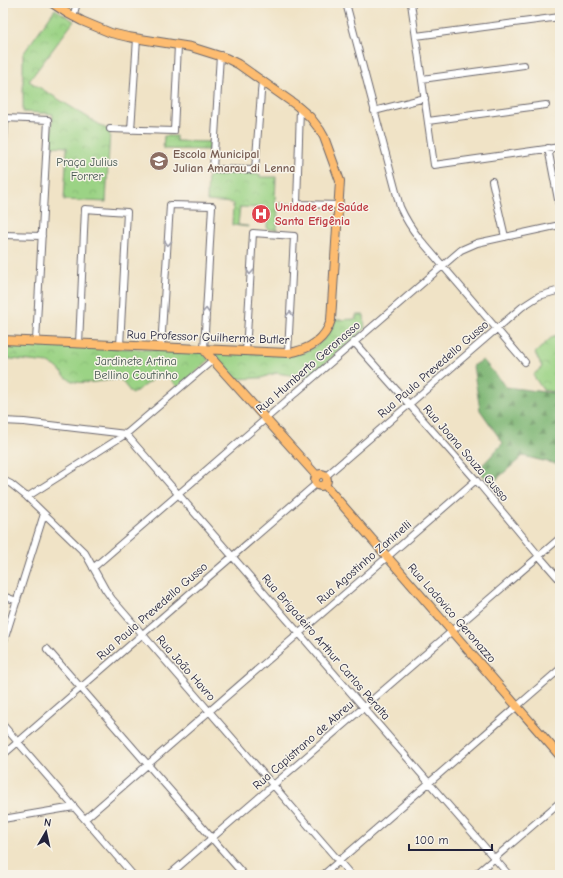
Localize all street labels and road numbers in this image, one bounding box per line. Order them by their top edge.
street label: Rua Paula Prevedello Gusso [375,317,491,421]
street label: Rua Humberto Geronasso [253,318,363,416]
street label: Rua Professor Guilherme Butler [126,327,290,347]
street label: Rua Joana Souza Gusso [420,402,512,504]
street label: Rua Agostinho Zaninelli [314,517,414,607]
street label: Rua Paula Prevedello Gusso [94,559,210,663]
street label: Rua Lodovico Geronazzo [405,561,499,665]
street label: Rua Brigadeiro Arthur Carlos Peralta [259,571,393,723]
street label: Rua João Havro [154,632,218,704]
street label: Rua Capistrano de Abreu [250,697,356,793]

